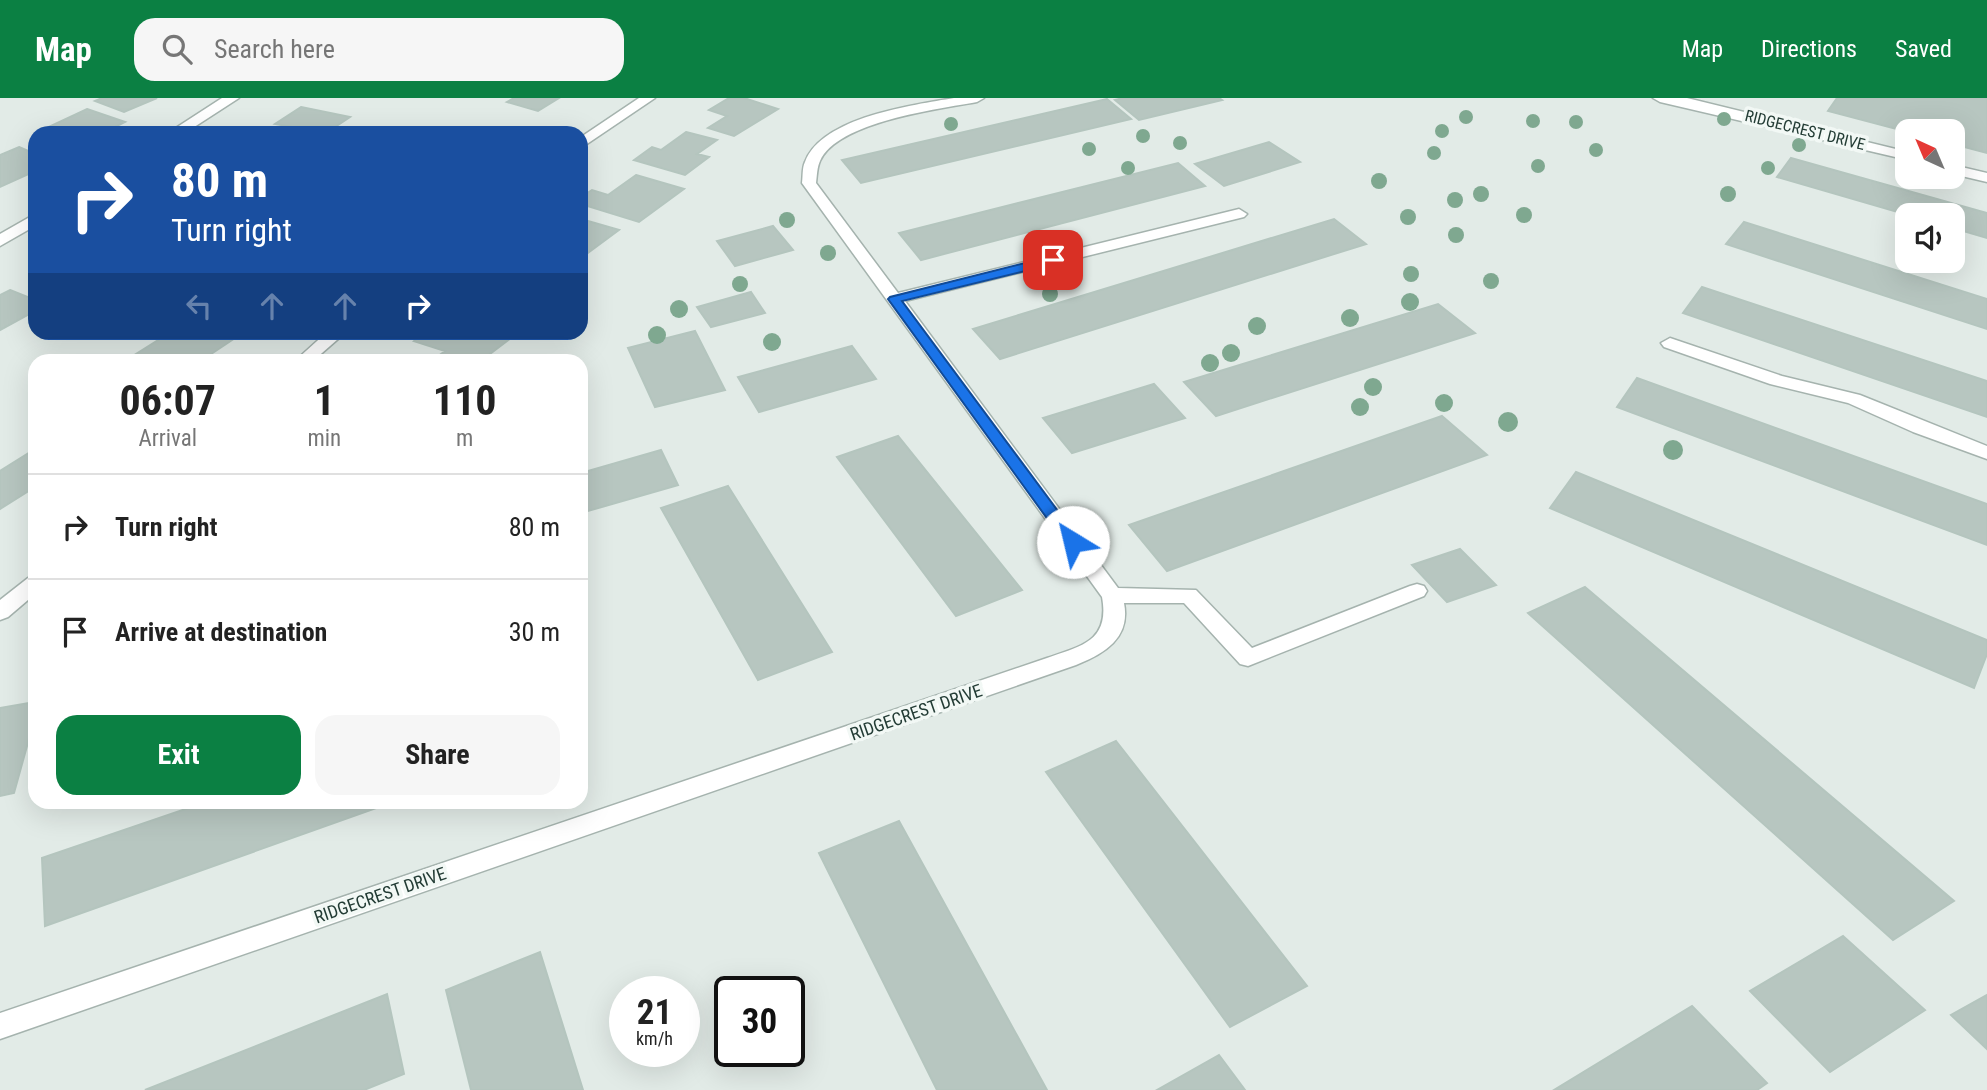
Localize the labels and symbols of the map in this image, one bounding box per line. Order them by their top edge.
street label: RIDGECREST DRIVE [1743,106,1867,154]
north arrow [1895,119,1965,189]
pin [1023,230,1083,290]
position arrow [1036,505,1110,579]
street label: RIDGECREST DRIVE [847,680,985,744]
street label: RIDGECREST DRIVE [311,863,449,927]
speed limit sign: 30 [714,976,805,1067]

